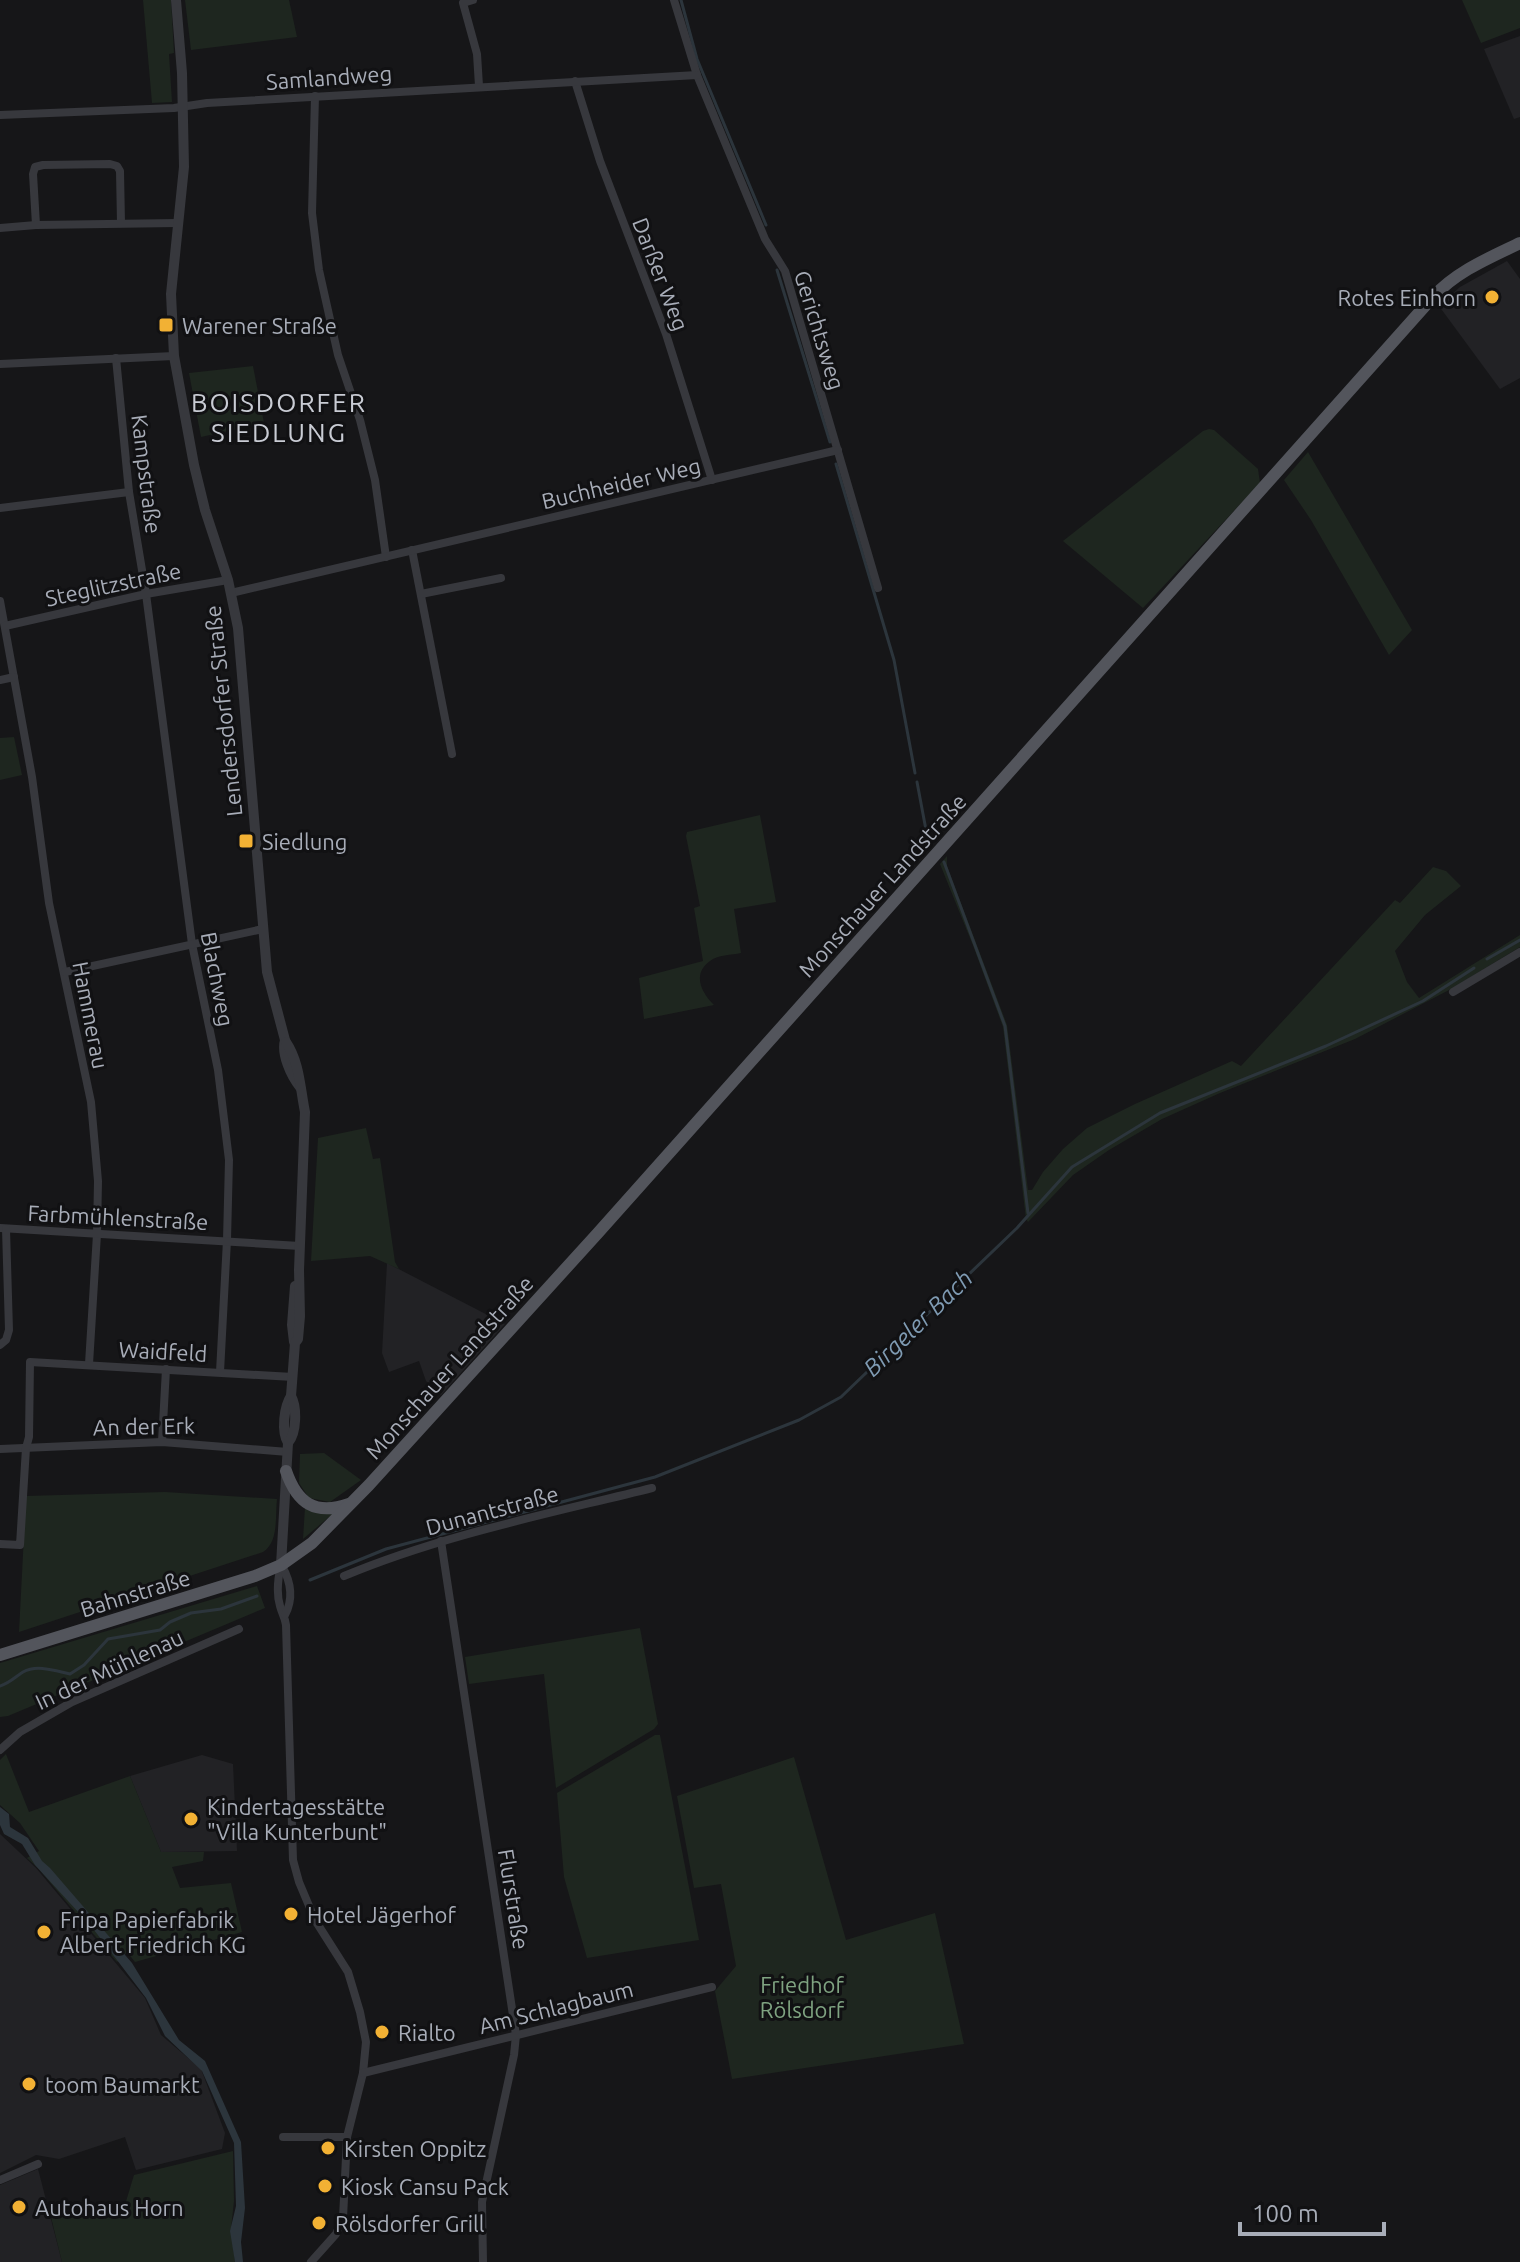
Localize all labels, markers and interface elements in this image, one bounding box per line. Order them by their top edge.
street label: Samlandweg [265,60,393,94]
street label: Darßer Weg [628,214,694,334]
street label: Gerichtsweg [790,267,850,393]
place label: Rotes Einhorn [1338,285,1476,310]
marker: Rotes Einhorn [1483,288,1501,306]
place label: Warener Straße [182,313,337,338]
marker: Warener Straße [157,316,175,334]
district label: BOISDORFER SIEDLUNG [191,388,367,447]
street label: Kampstraße [127,413,167,535]
street label: Buchheider Weg [539,453,703,513]
street label: Steglitzstraße [43,557,183,611]
street label: Lendersdorfer Straße [199,604,247,818]
street label: Monschauer Landstraße [793,788,971,982]
place label: Siedlung [262,829,347,854]
marker: Siedlung [237,832,255,850]
street label: Blachweg [197,930,239,1028]
street label: Hammerau [68,959,114,1071]
street label: Farbmühlenstraße [27,1200,209,1234]
water label: Birgeler Bach [858,1264,978,1382]
street label: Monschauer Landstraße [360,1270,538,1464]
street label: Waidfeld [118,1336,208,1366]
street label: An der Erk [93,1413,195,1439]
street label: Dunantstraße [423,1480,561,1540]
street label: Bahnstraße [77,1564,193,1622]
street label: In der Mühlenau [31,1624,187,1714]
place label: Kindertagesstätte "Villa Kunterbunt" [207,1794,387,1844]
marker: Kindertagesstätte "Villa Kunterbunt" [182,1810,200,1828]
street label: Flurstraße [494,1847,534,1951]
place label: Hotel Jägerhof [307,1902,456,1927]
marker: Hotel Jägerhof [282,1905,300,1923]
place label: Fripa Papierfabrik Albert Friedrich KG [60,1907,246,1957]
marker: Fripa Papierfabrik Albert Friedrich KG [35,1923,53,1941]
park label: Friedhof Rölsdorf [760,1972,845,2022]
street label: Am Schlagbaum [476,1976,636,2038]
place label: Rialto [398,2020,456,2045]
marker: Rialto [373,2023,391,2041]
place label: toom Baumarkt [45,2072,200,2097]
marker: toom Baumarkt [20,2075,38,2093]
place label: Kirsten Oppitz [344,2136,486,2161]
marker: Kirsten Oppitz [319,2139,337,2157]
place label: Kiosk Cansu Pack [341,2174,509,2199]
marker: Kiosk Cansu Pack [316,2177,334,2195]
scale bar [1240,2186,1384,2236]
place label: Autohaus Horn [35,2195,183,2220]
marker: Autohaus Horn [10,2198,28,2216]
text: 100 m [1252,2200,1319,2227]
place label: Rölsdorfer Grill [335,2211,485,2236]
marker: Rölsdorfer Grill [310,2214,328,2232]

